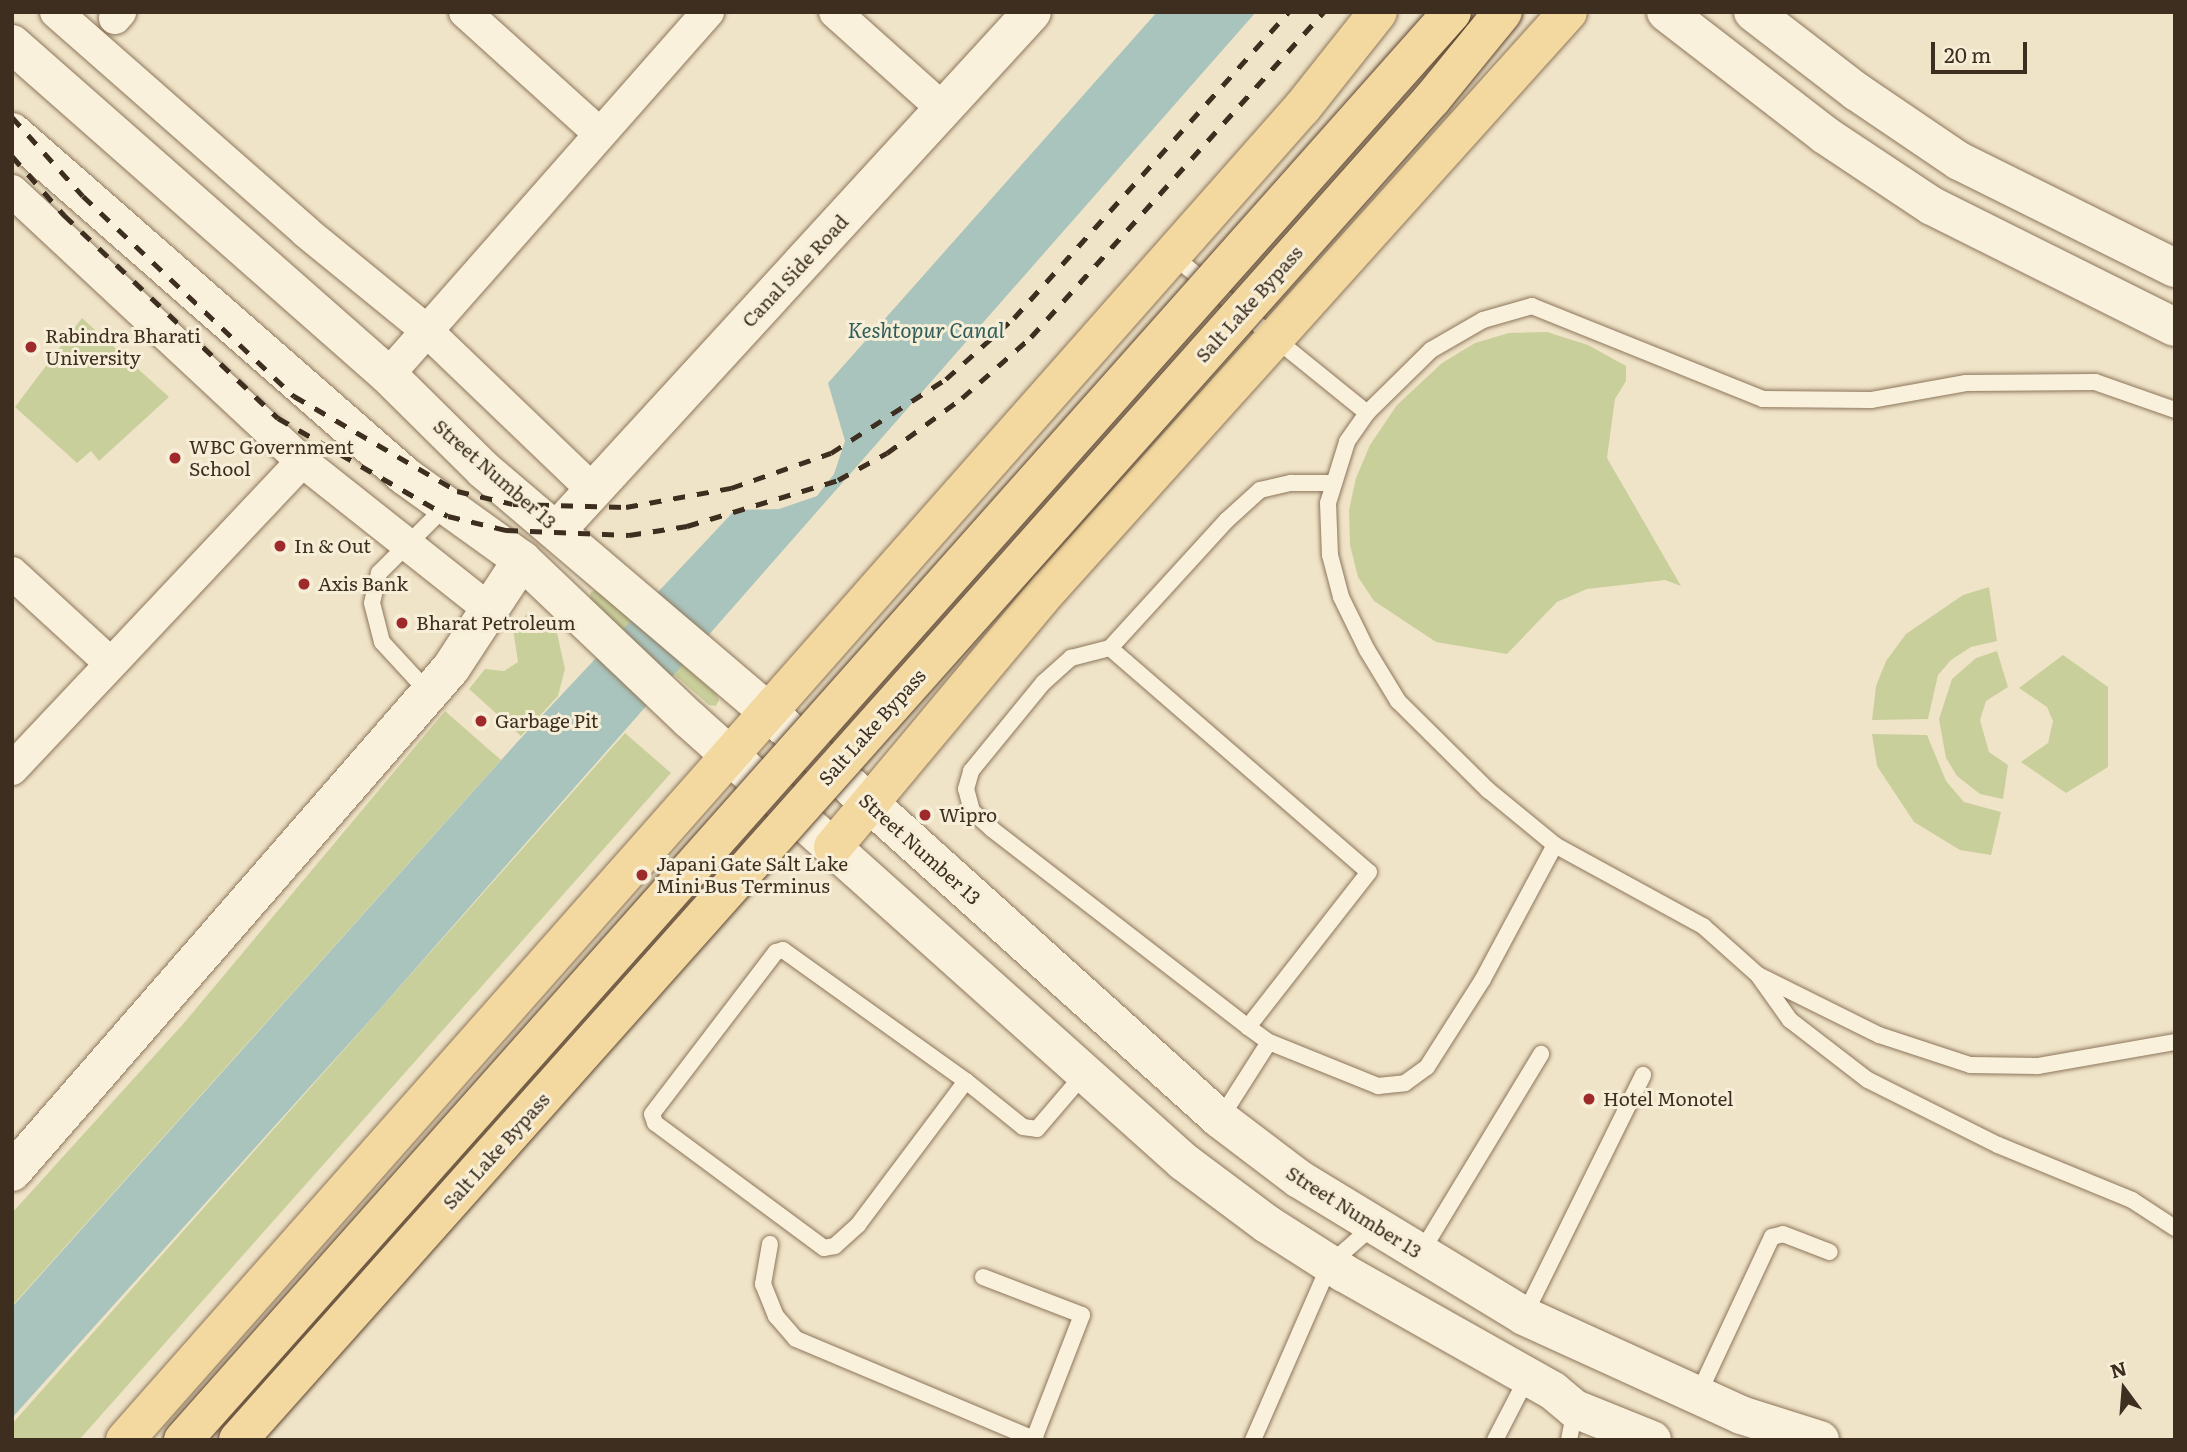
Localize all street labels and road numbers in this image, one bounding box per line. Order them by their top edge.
street label: Canal Side Road [737,210,853,332]
street label: Salt Lake Bypass [1191,241,1307,367]
street label: Street Number 13 [429,414,561,534]
street label: Salt Lake Bypass [814,664,930,790]
street label: Street Number 13 [855,789,985,909]
street label: Salt Lake Bypass [438,1088,554,1214]
street label: Street Number 13 [1282,1161,1426,1263]

